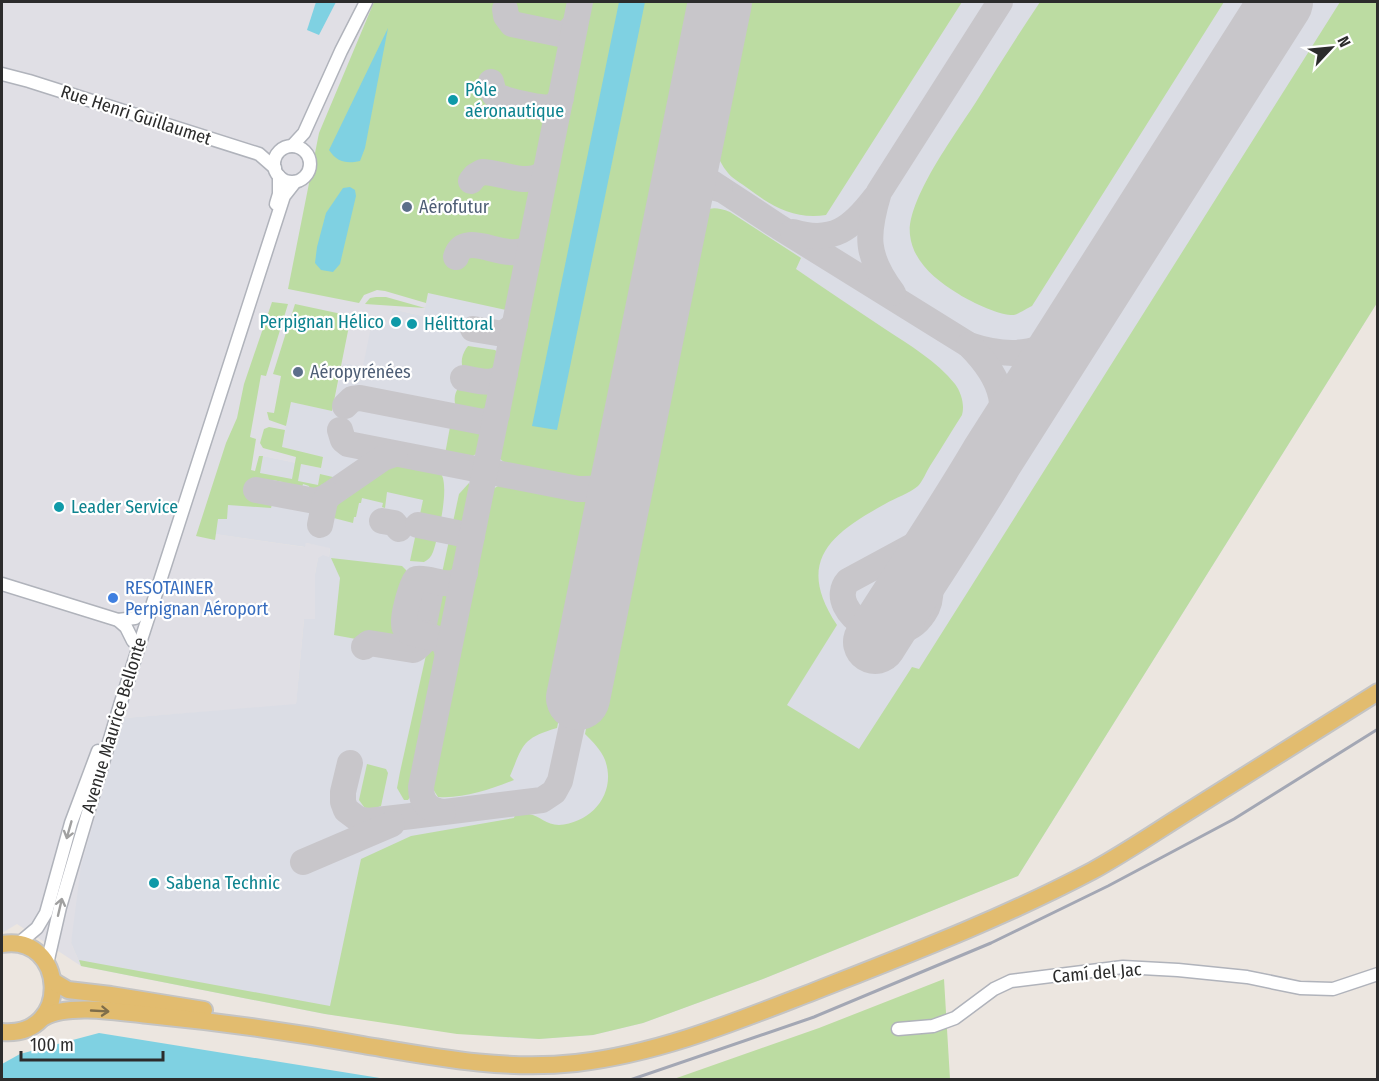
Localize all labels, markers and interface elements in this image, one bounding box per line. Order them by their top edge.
north arrow [1301,18,1361,78]
text: N [1333,33,1355,50]
place label: Pôle aéronautique [465,79,564,122]
street label: Rue Henri Guillaumet [58,80,214,150]
marker: Pôle aéronautique [446,93,460,107]
place label: Aérofutur [419,196,490,218]
marker: Aérofutur [400,200,414,214]
place label: Perpignan Hélico [259,311,384,333]
place label: Hélittoral [424,313,493,335]
marker: Perpignan Hélico [389,315,403,329]
marker: Hélittoral [405,317,419,331]
place label: Aéropyrénées [310,361,411,383]
marker: Aéropyrénées [291,365,305,379]
place label: Leader Service [71,496,178,518]
marker: Leader Service [52,500,66,514]
place label: RESOTAINER Perpignan Aéroport [125,577,269,620]
marker: RESOTAINER Perpignan Aéroport [106,591,120,605]
street label: Avenue Maurice Bellonte [77,635,151,815]
one-way arrow [63,820,74,839]
place label: Sabena Technic [166,872,280,894]
marker: Sabena Technic [147,876,161,890]
one-way arrow [55,898,66,917]
street label: Camí del Jac [1052,958,1143,988]
one-way arrow [90,1006,110,1017]
scale bar [21,1024,164,1062]
text: 100 m [30,1034,74,1056]

